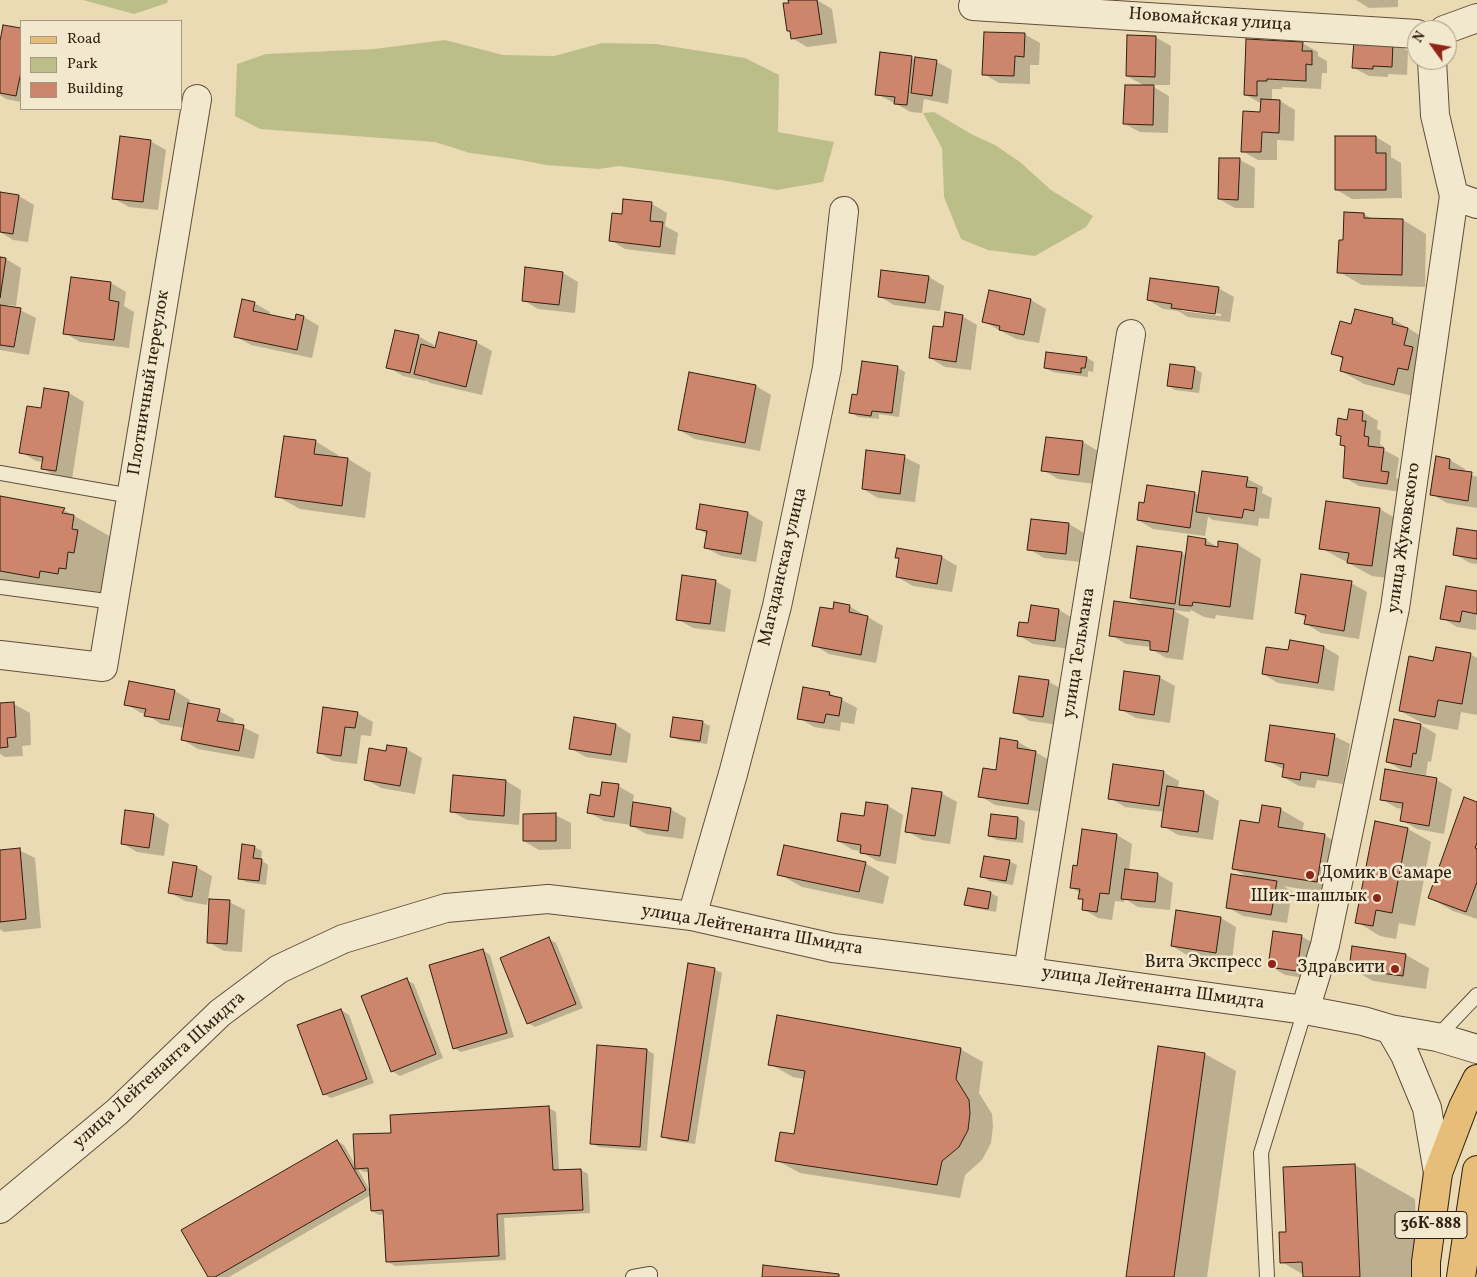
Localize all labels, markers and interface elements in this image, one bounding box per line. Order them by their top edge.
street label: Новомайская улица [1128,5,1292,37]
legend [20,20,182,110]
north arrow [1407,20,1457,70]
text: N [1409,28,1430,47]
text: Road [67,29,101,50]
text: Park [67,54,98,75]
text: Building [67,79,123,100]
street label: Плотничный переулок [125,289,175,477]
street label: улица Жуковского [1384,461,1426,615]
street label: Магаданская улица [755,485,813,649]
street label: улица Тельмана [1059,586,1101,720]
place label: Домик в Самаре [1320,864,1452,886]
marker: Домик в Самаре [1304,869,1316,881]
place label: Шик-шашлык [1250,887,1367,909]
marker: Шик-шашлык [1371,892,1383,904]
street label: улица Лейтенанта Шмидта [639,901,865,961]
place label: Вита Экспресс [1144,953,1262,975]
marker: Вита Экспресс [1266,958,1278,970]
place label: Здравсити [1297,958,1385,980]
street label: улица Лейтенанта Шмидта [1040,963,1266,1015]
marker: Здравсити [1389,963,1401,975]
street label: улица Лейтенанта Шмидта [69,988,251,1154]
road number: 36К-888 [1395,1212,1467,1238]

